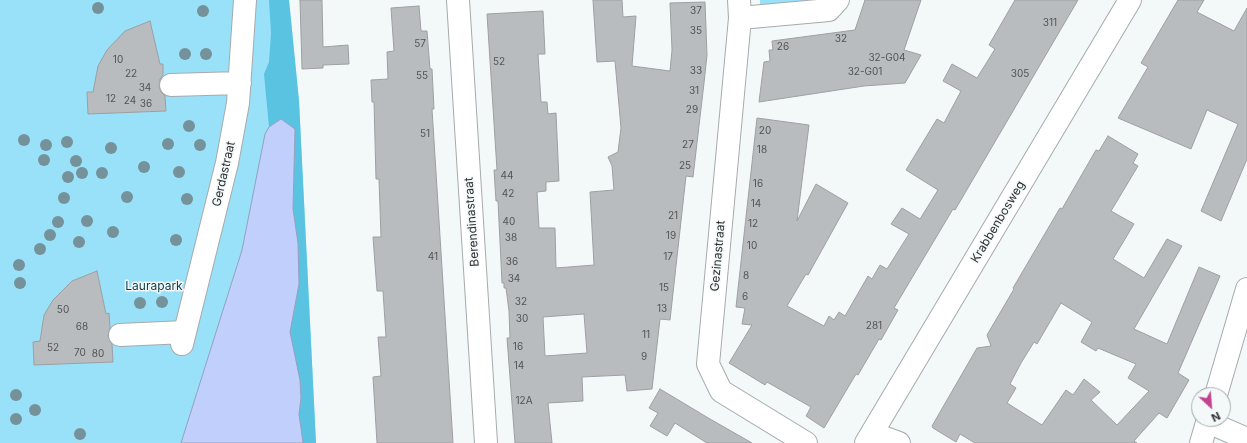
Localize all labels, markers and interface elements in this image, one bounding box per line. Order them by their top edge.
house number: 37 [690,5,702,17]
house number: 311 [1043,17,1057,29]
house number: 35 [690,25,702,37]
house number: 32 [835,33,847,45]
house number: 57 [414,38,426,50]
house number: 26 [777,41,789,53]
house number: 32-G04 [868,52,906,64]
house number: 10 [113,54,123,66]
house number: 52 [493,56,505,68]
house number: 33 [690,65,702,77]
house number: 32-G01 [848,66,882,78]
house number: 22 [125,68,137,80]
house number: 305 [1011,68,1029,80]
house number: 55 [416,70,428,82]
house number: 34 [139,82,151,94]
house number: 31 [689,85,699,97]
house number: 12 [106,93,116,105]
house number: 24 [124,95,136,107]
house number: 36 [140,98,152,110]
house number: 29 [686,104,698,116]
house number: 20 [759,125,771,137]
house number: 51 [420,128,430,140]
house number: 27 [682,139,694,151]
street label: Gerdastraat [210,140,238,208]
house number: 18 [757,144,767,156]
house number: 25 [679,160,691,172]
house number: 44 [501,170,513,182]
street label: Berendinastraat [462,177,482,267]
house number: 16 [753,178,763,190]
street label: Krabbenbosweg [968,178,1028,266]
house number: 42 [502,188,514,200]
house number: 14 [751,198,761,210]
house number: 21 [668,210,678,222]
house number: 40 [503,216,515,228]
house number: 12 [748,218,758,230]
street label: Gezinastraat [708,220,728,292]
house number: 19 [666,230,676,242]
house number: 38 [505,232,517,244]
house number: 10 [747,240,757,252]
house number: 41 [428,251,438,263]
house number: 17 [663,251,673,263]
house number: 36 [506,256,518,268]
house number: 8 [743,270,749,282]
house number: 34 [508,273,520,285]
park label: Laurapark [125,279,183,293]
house number: 15 [659,282,669,294]
house number: 6 [742,291,748,303]
house number: 32 [515,296,527,308]
house number: 13 [657,303,667,315]
house number: 50 [57,304,69,316]
house number: 30 [516,313,528,325]
house number: 281 [866,320,882,332]
house number: 68 [76,321,88,333]
house number: 11 [642,329,650,341]
house number: 16 [513,341,523,353]
house number: 52 [47,342,59,354]
house number: 70 [74,347,86,359]
house number: 80 [92,348,104,360]
house number: 9 [641,351,647,363]
house number: 14 [514,360,524,372]
north arrow [1191,387,1231,427]
house number: 12A [515,395,533,407]
text: N [1209,409,1223,425]

